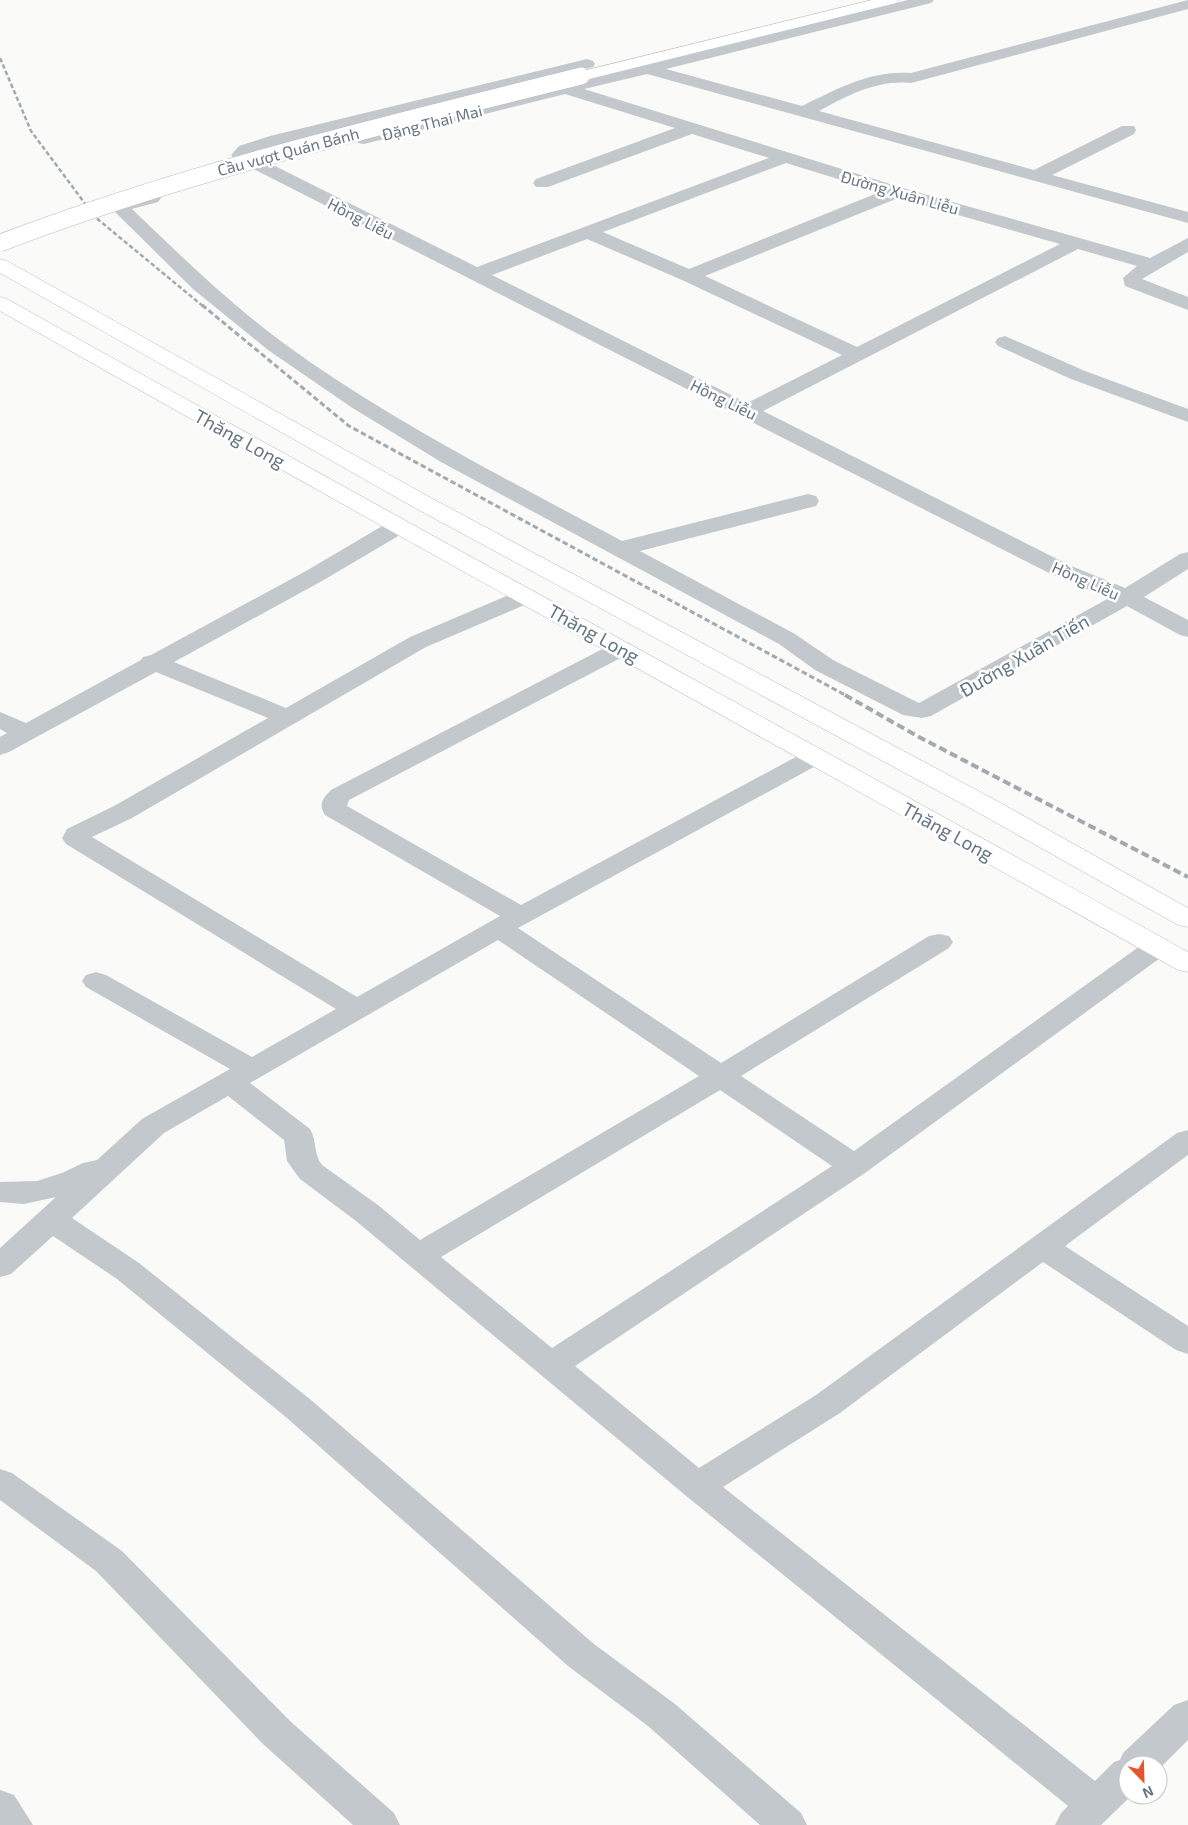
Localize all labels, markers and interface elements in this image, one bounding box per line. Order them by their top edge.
street label: Đặng Thai Mai [380,100,484,144]
street label: Cầu vượt Quán Bánh [215,123,361,180]
street label: Đường Xuân Liễu [839,166,961,218]
street label: Hồng Liễu [325,193,397,243]
street label: Hồng Liễu [688,375,760,423]
street label: Thăng Long [190,404,290,473]
street label: Hồng Liễu [1049,557,1123,603]
street label: Thăng Long [544,599,644,668]
street label: Đường Xuân Tiến [955,609,1093,701]
street label: Thăng Long [898,797,998,866]
north arrow [1118,1755,1168,1805]
text: N [1140,1783,1156,1802]

